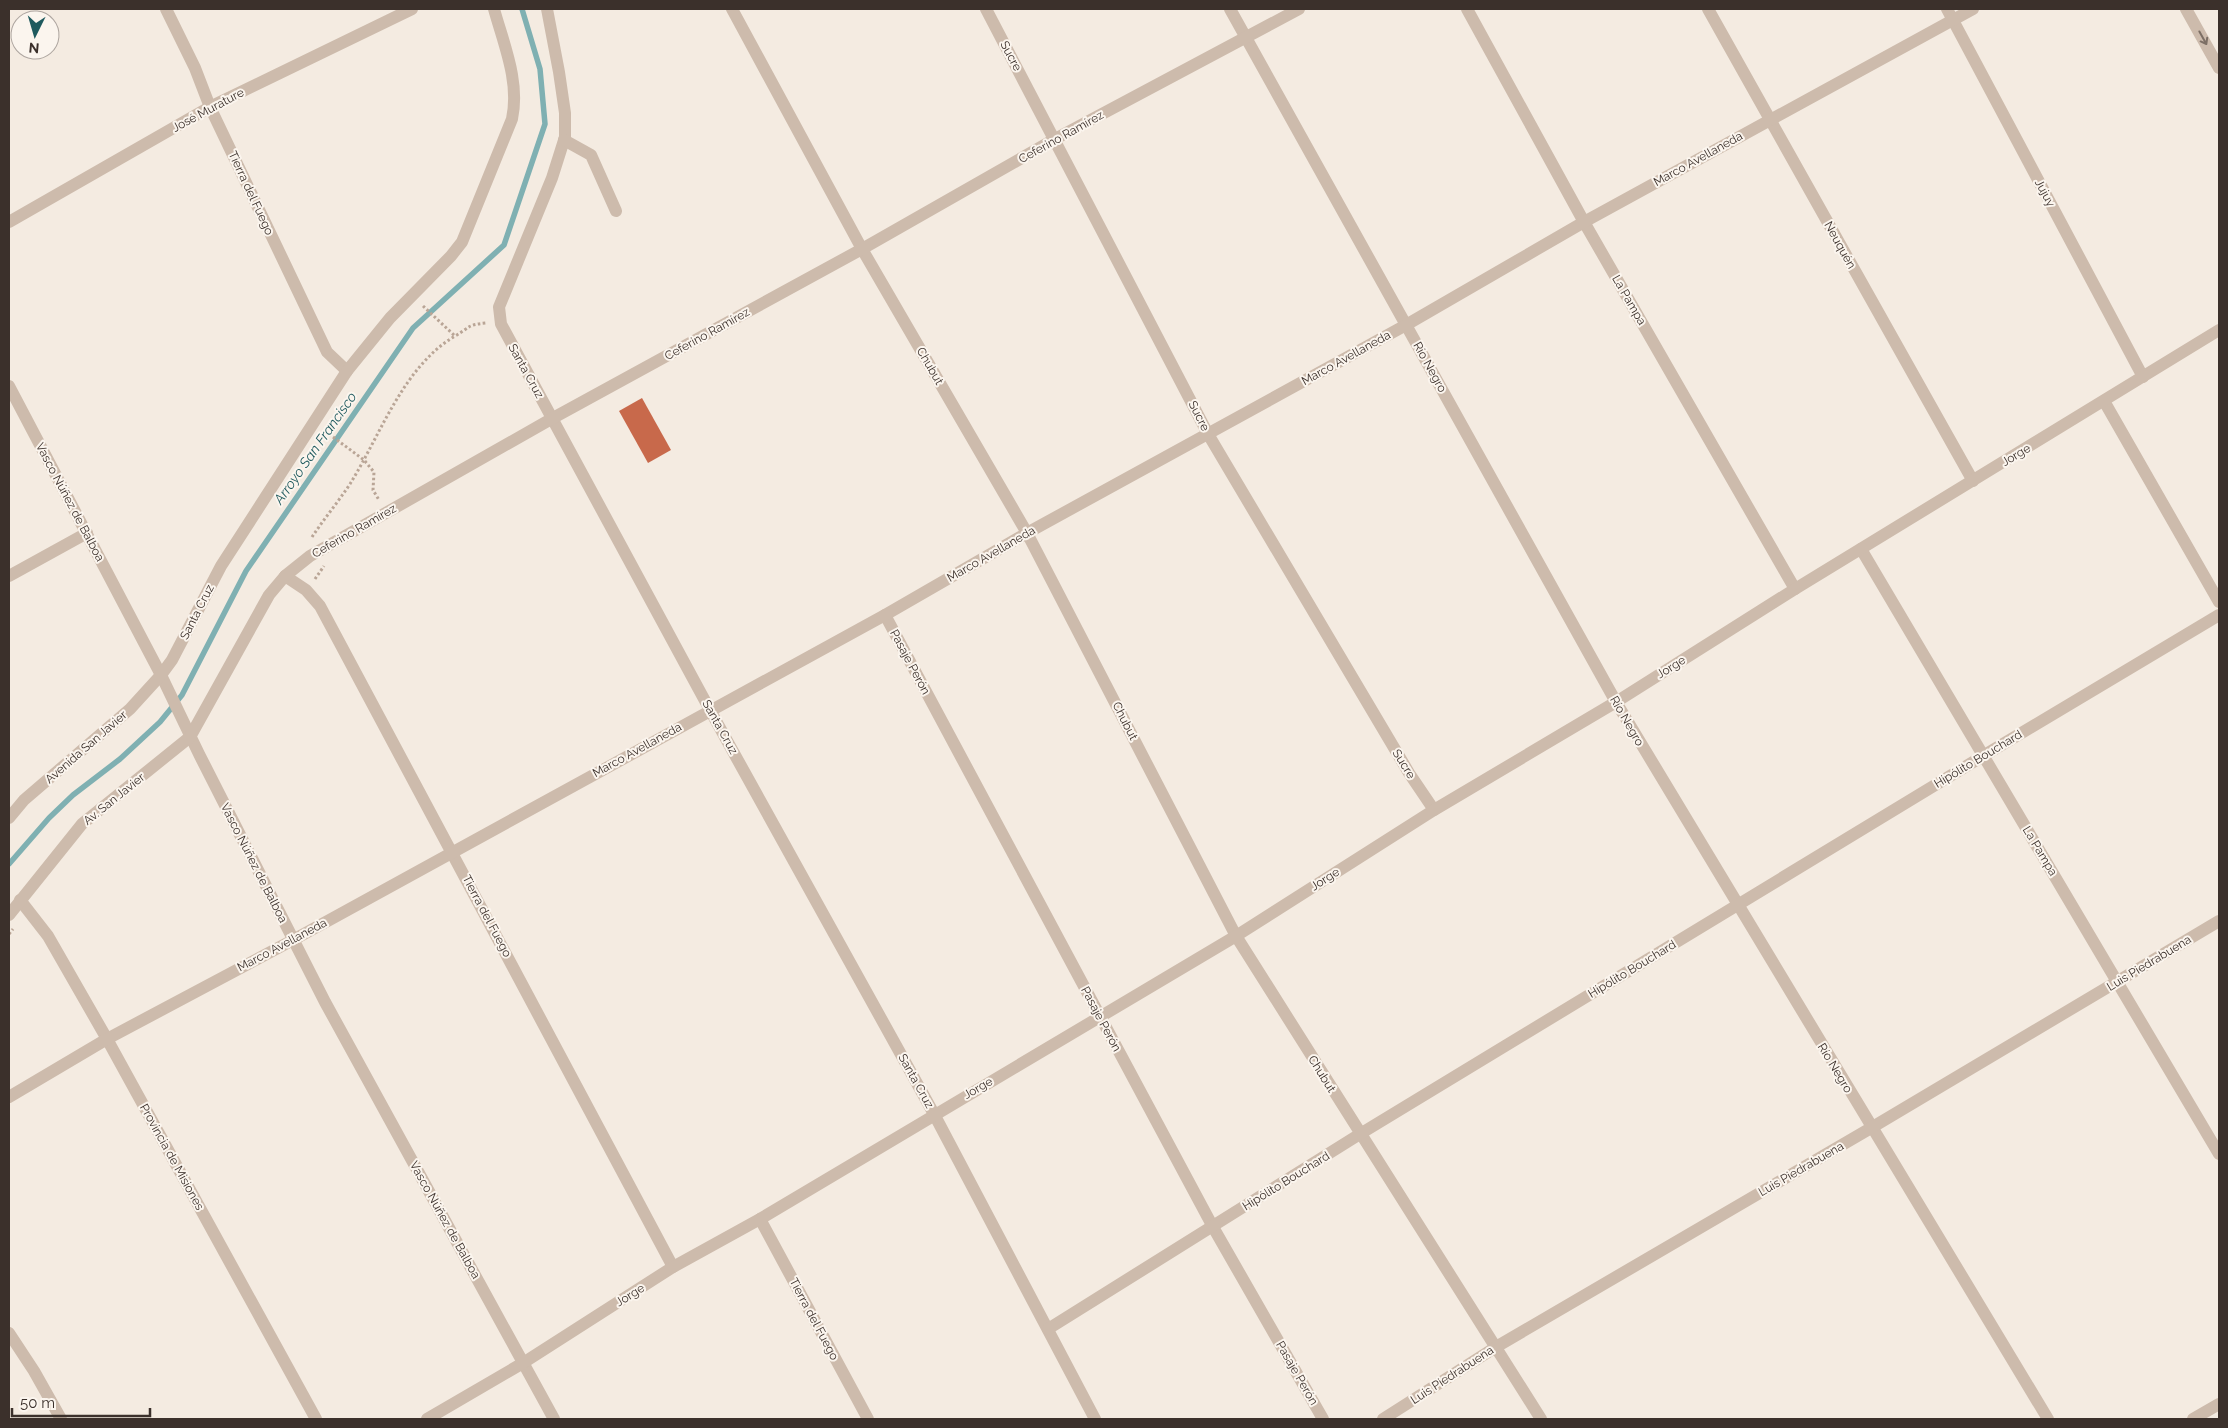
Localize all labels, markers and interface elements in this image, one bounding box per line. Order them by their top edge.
north arrow [10,10,60,60]
one-way arrow [2198,31,2208,46]
street label: Sucre [997,39,1025,73]
text: N [28,40,40,56]
street label: José Murature [170,85,246,135]
street label: Ceferino Ramírez [1016,108,1106,166]
street label: Marco Avellaneda [1651,129,1745,189]
street label: Tierra del Fuego [225,149,277,237]
street label: Jujuy [2032,177,2058,210]
street label: Neuquén [1821,219,1859,271]
street label: La Pampa [1609,272,1649,328]
street label: Ceferino Ramírez [662,305,752,363]
street label: Marco Avellaneda [1299,328,1393,388]
street label: Río Negro [1410,339,1450,395]
street label: Santa Cruz [505,341,547,401]
street label: Chubut [914,345,946,387]
water label: Arroyo San Francisco [270,389,360,508]
street label: Sucre [1185,399,1213,433]
street label: Vasco Núñez de Balboa [33,440,107,564]
street label: Jorge [1999,441,2033,469]
street label: Ceferino Ramírez [309,501,399,561]
street label: Marco Avellaneda [944,523,1038,585]
street label: Santa Cruz [177,582,217,642]
street label: Pasaje Perón [887,627,933,697]
street label: Jorge [1654,653,1688,681]
street label: Río Negro [1607,694,1647,748]
street label: Santa Cruz [699,697,741,757]
street label: Chubut [1109,700,1141,742]
street label: Avenida San Javier [42,707,130,786]
street label: Marco Avellaneda [590,720,684,780]
street label: Hipólito Bouchard [1932,727,2024,791]
street label: Sucre [1390,747,1418,781]
street label: Av. San Javier [81,770,148,828]
street label: Vasco Núñez de Balboa [218,801,290,925]
street label: La Pampa [2020,824,2060,878]
street label: Jorge [1308,865,1342,893]
street label: Tierra del Fuego [459,873,515,959]
street label: Marco Avellaneda [235,915,329,975]
street label: Luis Piedrabuena [2104,932,2194,994]
street label: Hipólito Bouchard [1586,937,1678,1001]
street label: Pasaje Perón [1078,984,1124,1054]
street label: Río Negro [1815,1041,1855,1095]
street label: Santa Cruz [895,1051,937,1111]
street label: Chubut [1305,1053,1339,1095]
street label: Jorge [961,1074,995,1102]
street label: Provincia de Misiones [137,1101,207,1213]
street label: Luis Piedrabuena [1756,1139,1846,1199]
street label: Hipólito Bouchard [1240,1149,1332,1213]
street label: Vasco Núñez de Balboa [407,1159,483,1281]
street label: Tierra del Fuego [786,1276,842,1362]
street label: Jorge [613,1281,647,1309]
street label: Pasaje Perón [1273,1338,1321,1408]
street label: Luis Piedrabuena [1408,1343,1496,1407]
scale bar [12,1386,150,1418]
text: 50 m [20,1394,55,1412]

